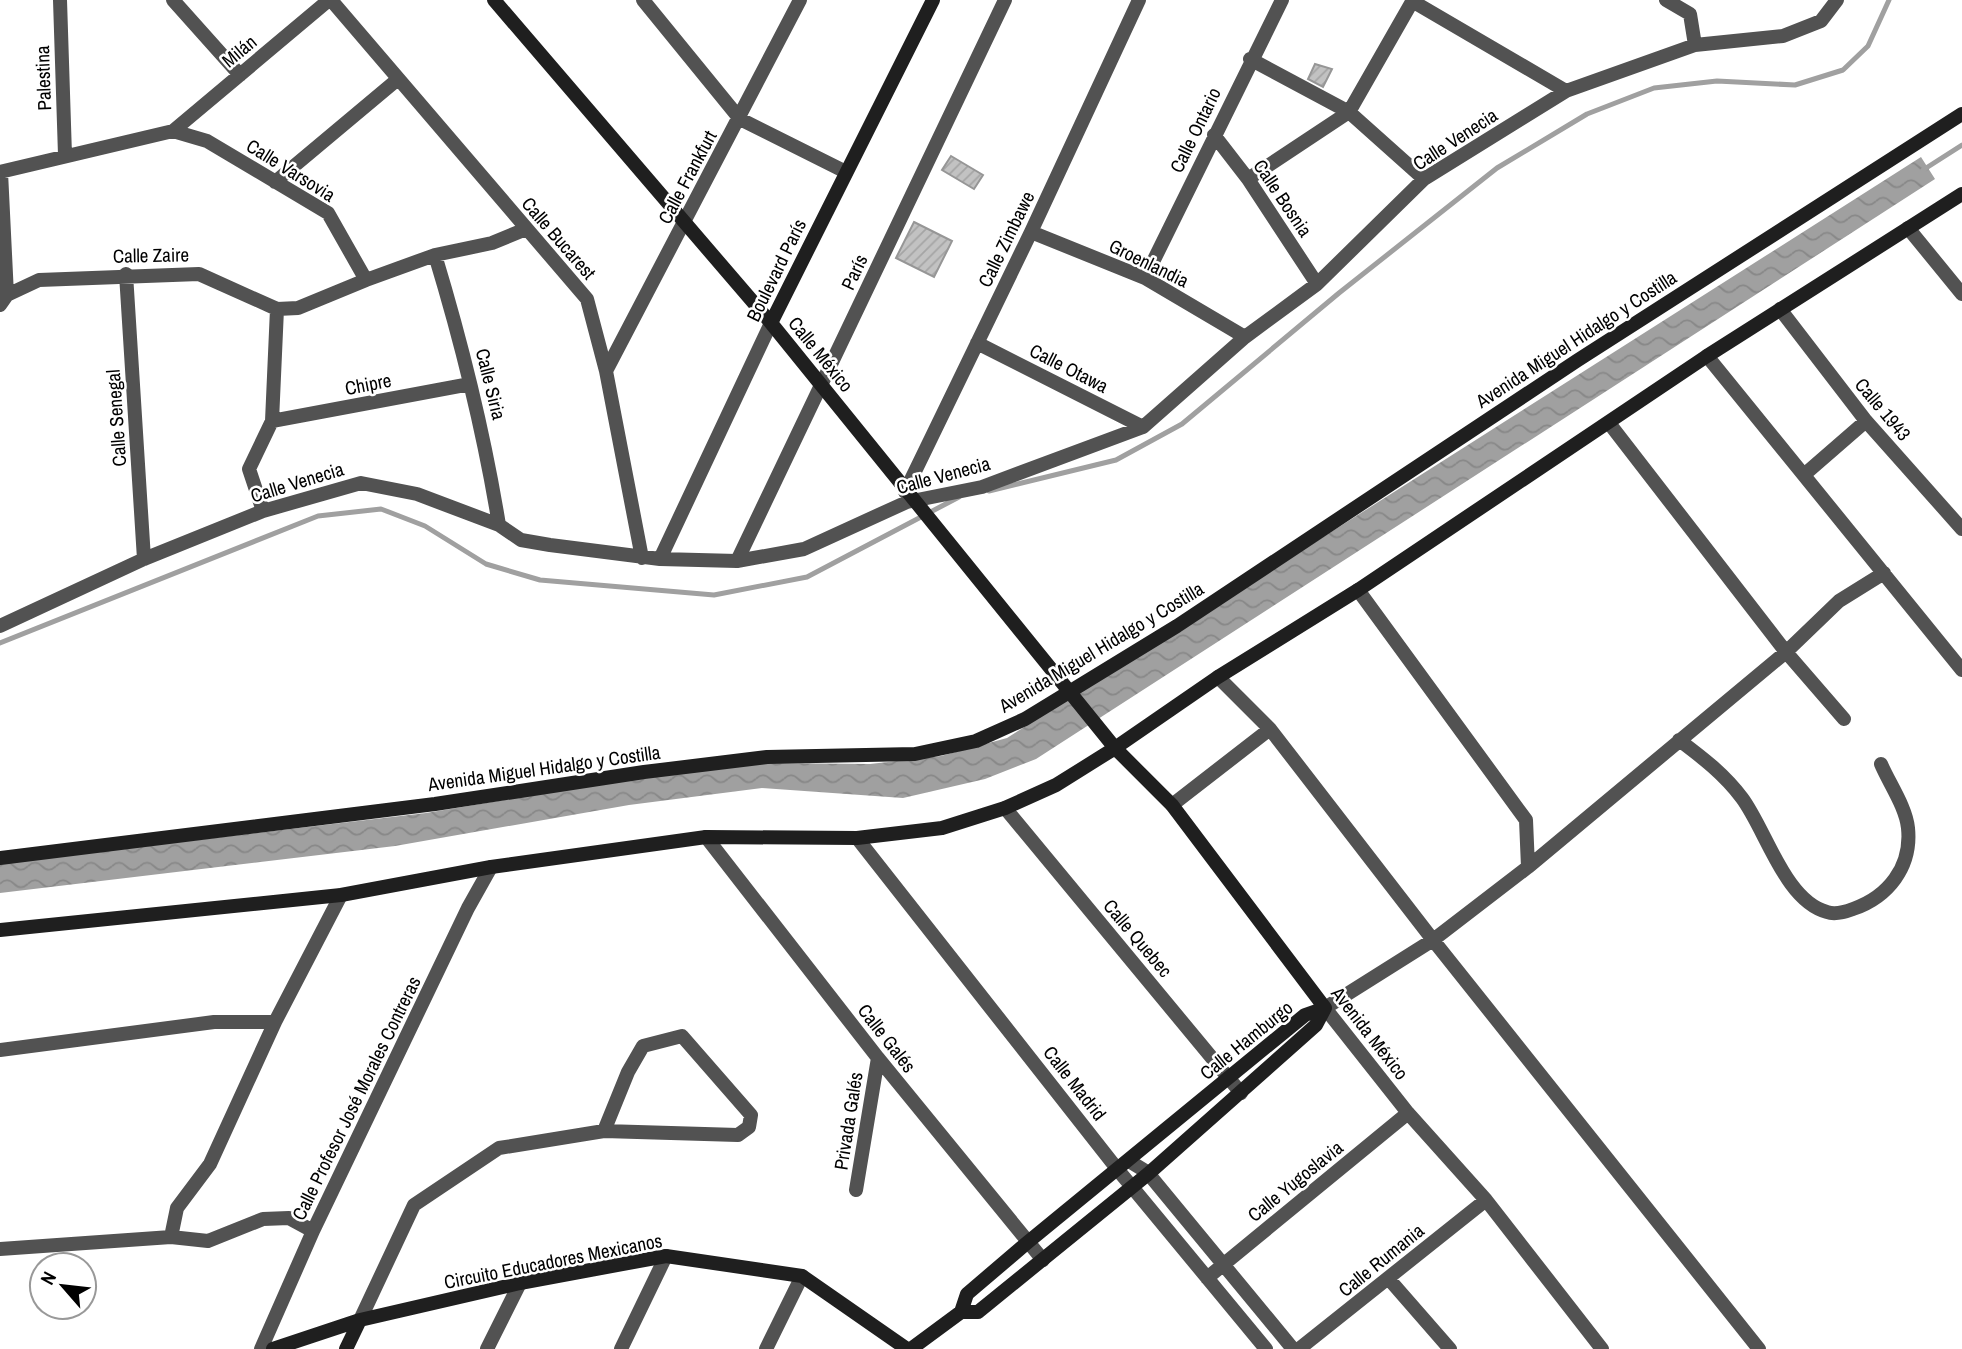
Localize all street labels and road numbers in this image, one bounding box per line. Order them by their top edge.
street label: Milán [216,29,262,73]
street label: Palestina [29,45,57,111]
street label: Calle Ontario [1163,83,1227,177]
street label: Calle Venecia [1408,102,1503,176]
street label: Calle Frankfurt [652,125,723,228]
street label: Calle Varsovia [242,132,341,208]
street label: Calle Bosnia [1248,154,1319,242]
street label: Calle Zimbawe [972,187,1040,291]
street label: Calle Bucarest [516,191,602,285]
street label: Boulevard París [740,214,812,326]
street label: Groenlandia [1105,233,1194,294]
street label: Calle Zaire [113,241,189,269]
street label: París [835,250,874,294]
street label: Avenida Miguel Hidalgo y Costilla [1470,264,1682,414]
street label: Calle México [783,311,859,397]
street label: Calle Otawa [1025,337,1113,399]
street label: Calle Siria [470,346,512,423]
street label: Chipre [343,367,393,401]
street label: Calle Senegal [100,369,132,467]
street label: Calle 1943 [1849,372,1917,446]
street label: Calle Venecia [893,450,993,500]
street label: Calle Venecia [247,455,347,508]
street label: Avenida Miguel Hidalgo y Costilla [993,575,1208,719]
street label: Avenida Miguel Hidalgo y Costilla [425,739,662,797]
street label: Calle Quebec [1098,893,1178,983]
street label: Calle Profesor José Morales Contreras [285,971,427,1224]
street label: Avenida México [1325,980,1415,1085]
street label: Calle Hamburgo [1194,994,1298,1086]
street label: Calle Galés [852,998,922,1078]
street label: Calle Madrid [1038,1040,1112,1126]
street label: Privada Galés [827,1070,869,1172]
street label: Calle Yugoslavia [1242,1134,1348,1228]
street label: Calle Rumania [1333,1217,1429,1303]
street label: Circuito Educadores Mexicanos [442,1227,664,1295]

